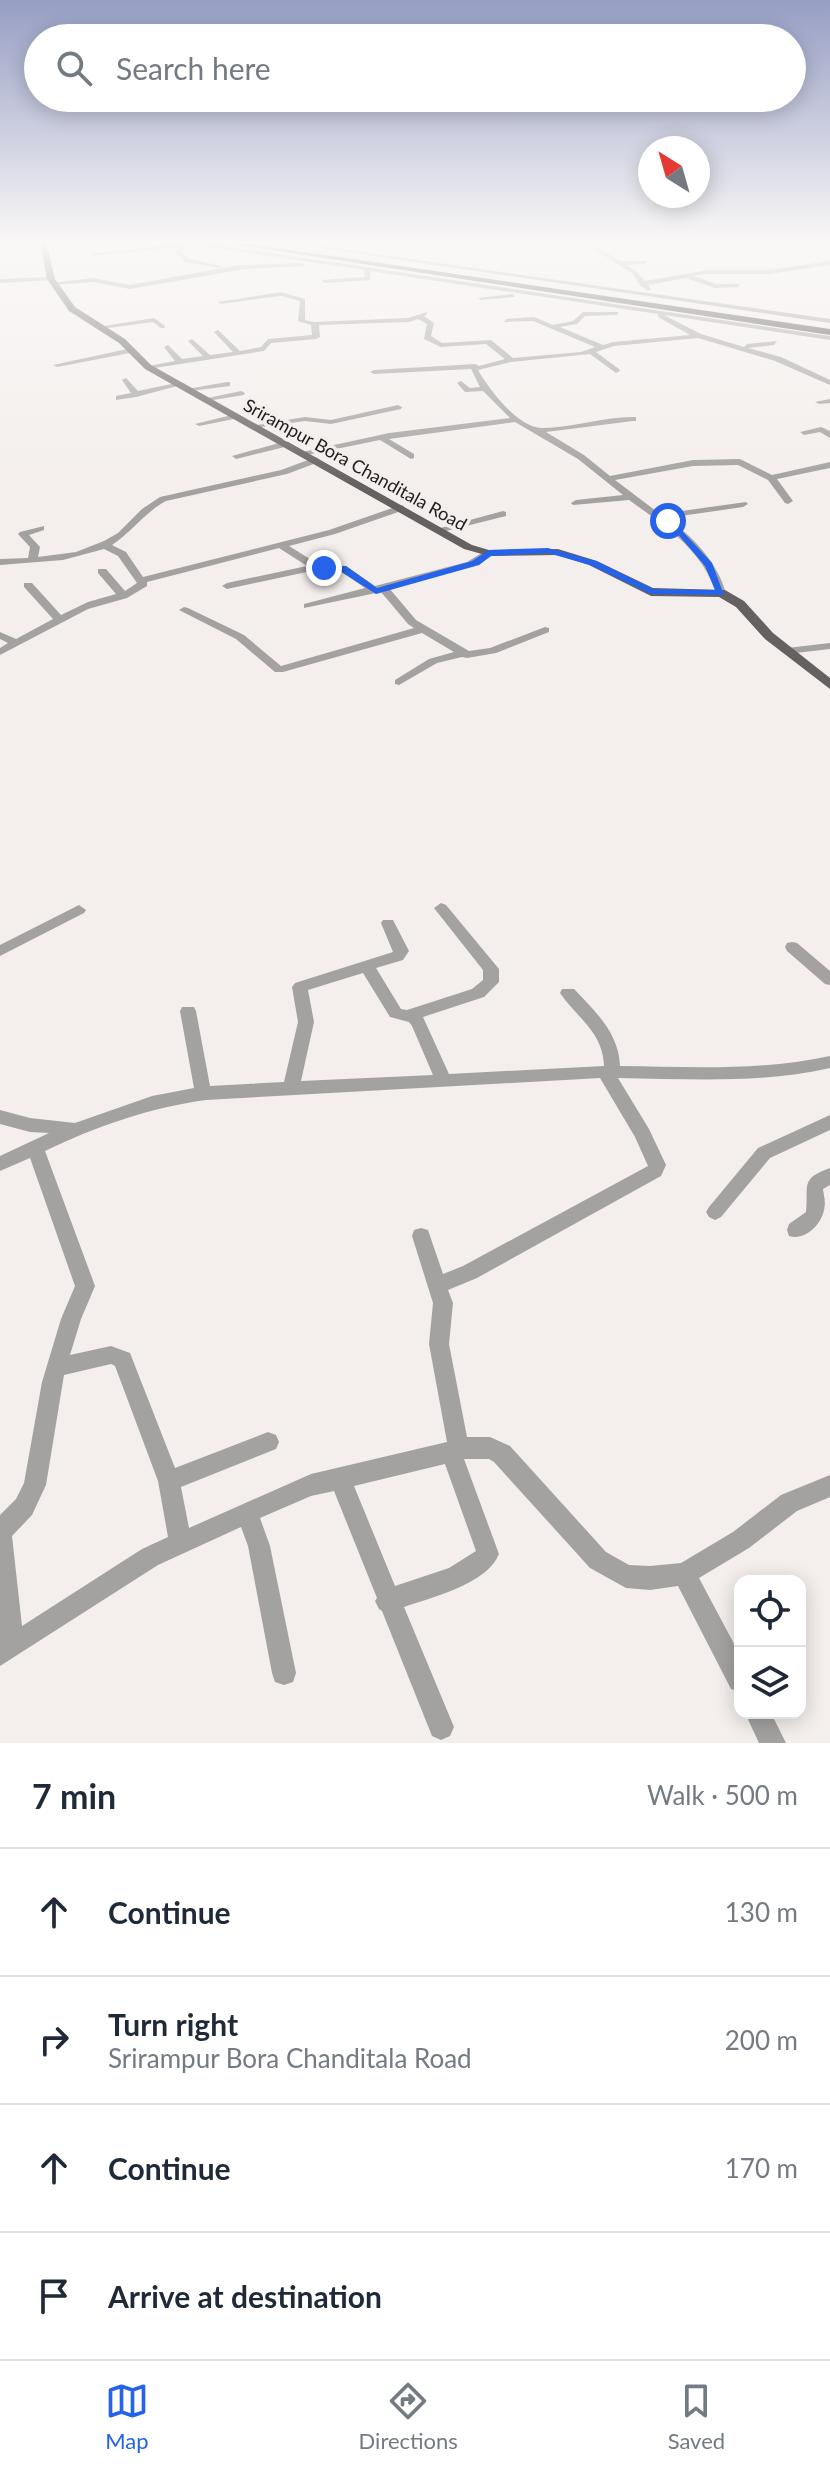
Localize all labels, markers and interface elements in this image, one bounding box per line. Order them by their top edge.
search box [24,24,806,112]
icon: search [52,46,96,90]
text: Search here [116,50,271,86]
north arrow [638,136,710,208]
street label: Srirampur Bora Chanditala Road [240,393,471,535]
route start [650,503,686,539]
route end [306,550,342,586]
map controls [734,1575,806,1719]
button: locate [734,1575,806,1647]
button: layers [734,1647,806,1719]
text: 7 min [32,1775,116,1816]
text: Walk · 500 m [647,1779,798,1811]
icon: ahead [32,1890,76,1934]
text: Continue [108,1894,231,1930]
text: 130 m [725,1896,798,1928]
text: Turn right [108,2006,238,2042]
icon: right [32,2018,76,2062]
text: 200 m [725,2024,798,2056]
text: Srirampur Bora Chanditala Road [108,2042,472,2074]
icon: ahead [32,2146,76,2190]
text: Continue [108,2150,231,2186]
text: 170 m [725,2152,798,2184]
icon: arrive [32,2274,76,2318]
text: Arrive at destination [108,2278,382,2314]
tab: Map [105,2379,149,2454]
tab: Directions [359,2379,458,2454]
tab: Saved [668,2379,725,2454]

